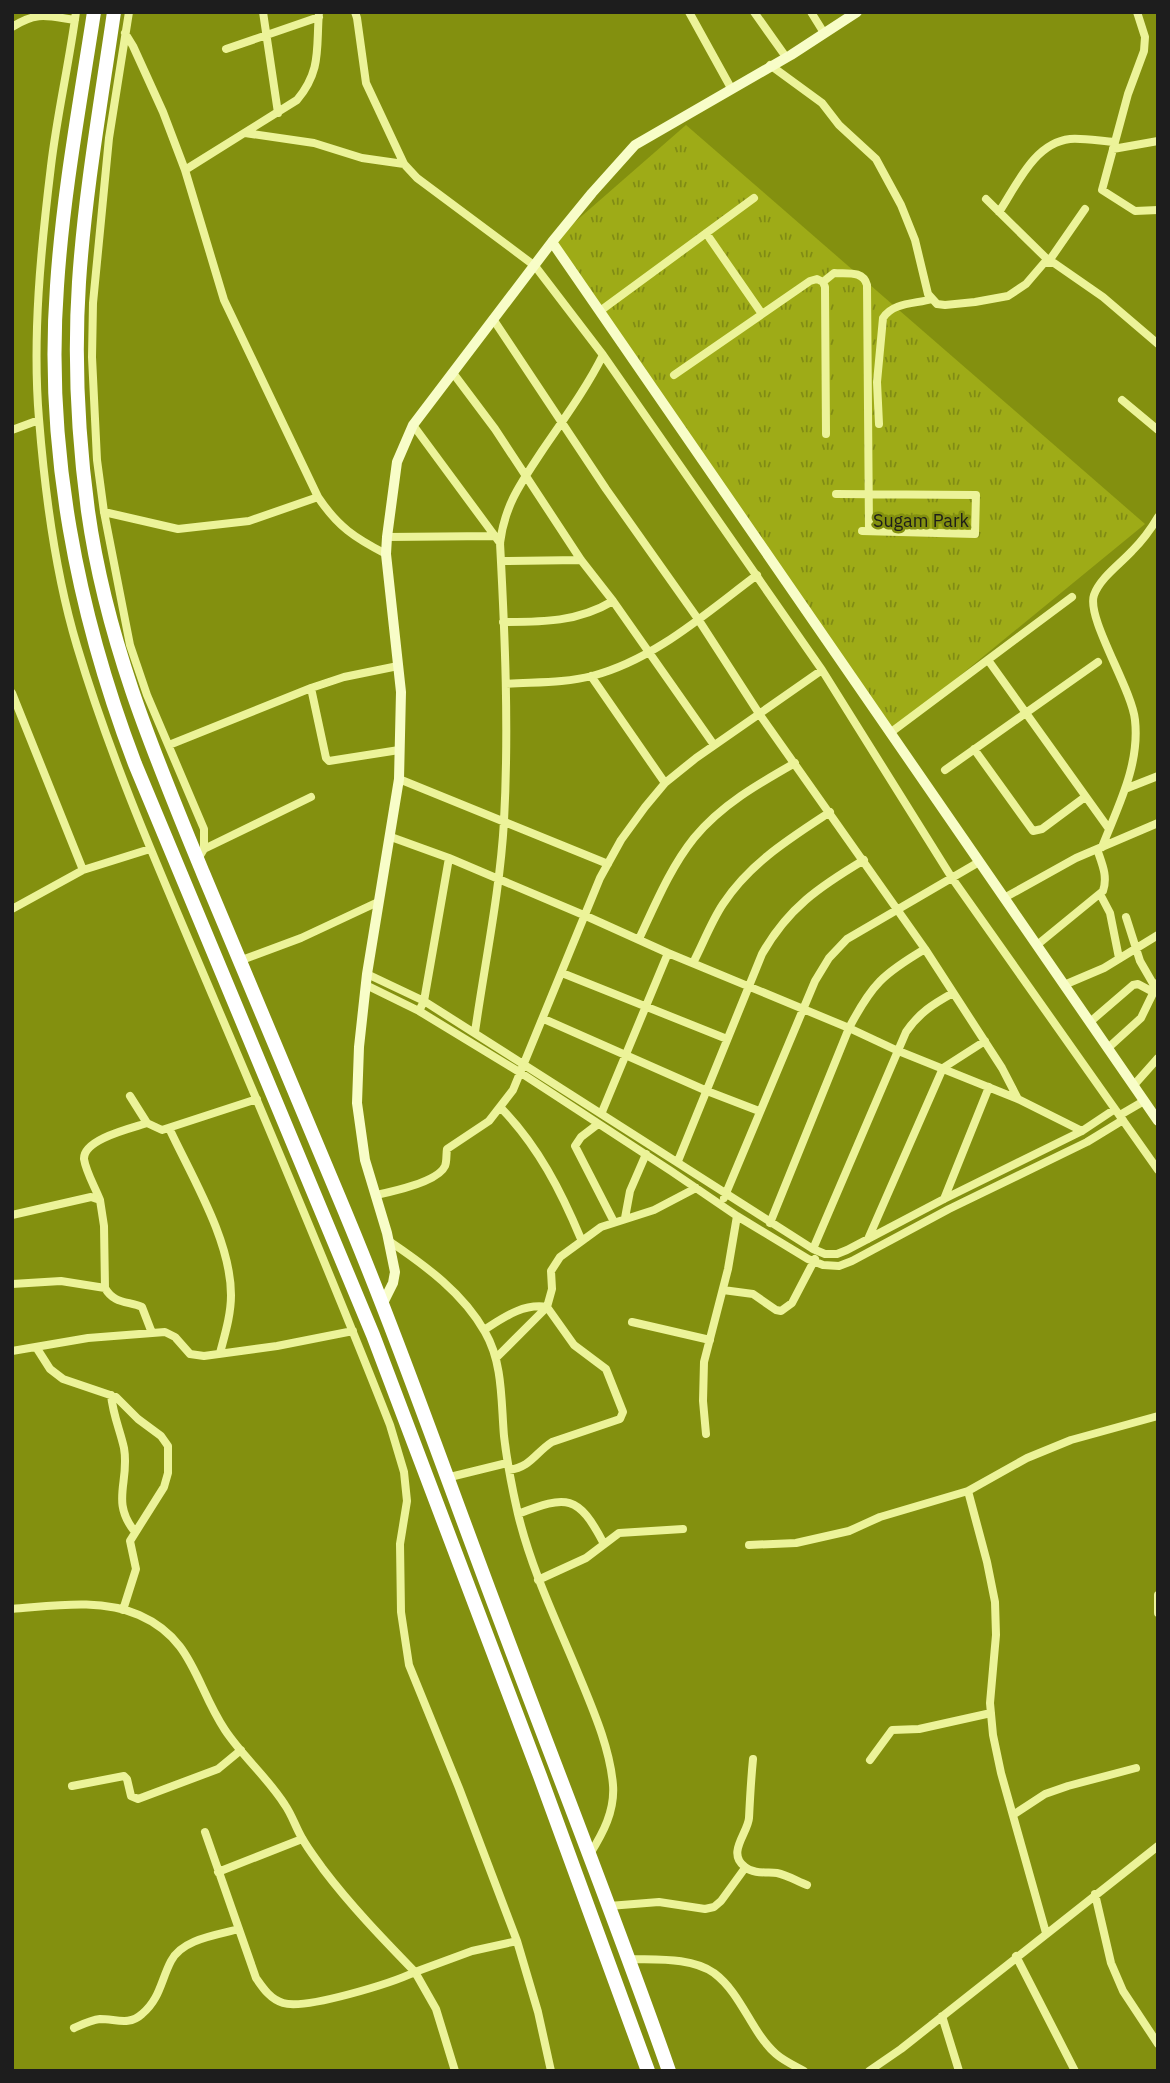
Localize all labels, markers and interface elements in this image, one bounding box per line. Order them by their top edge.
park label: Sugam Park [873,509,970,532]

